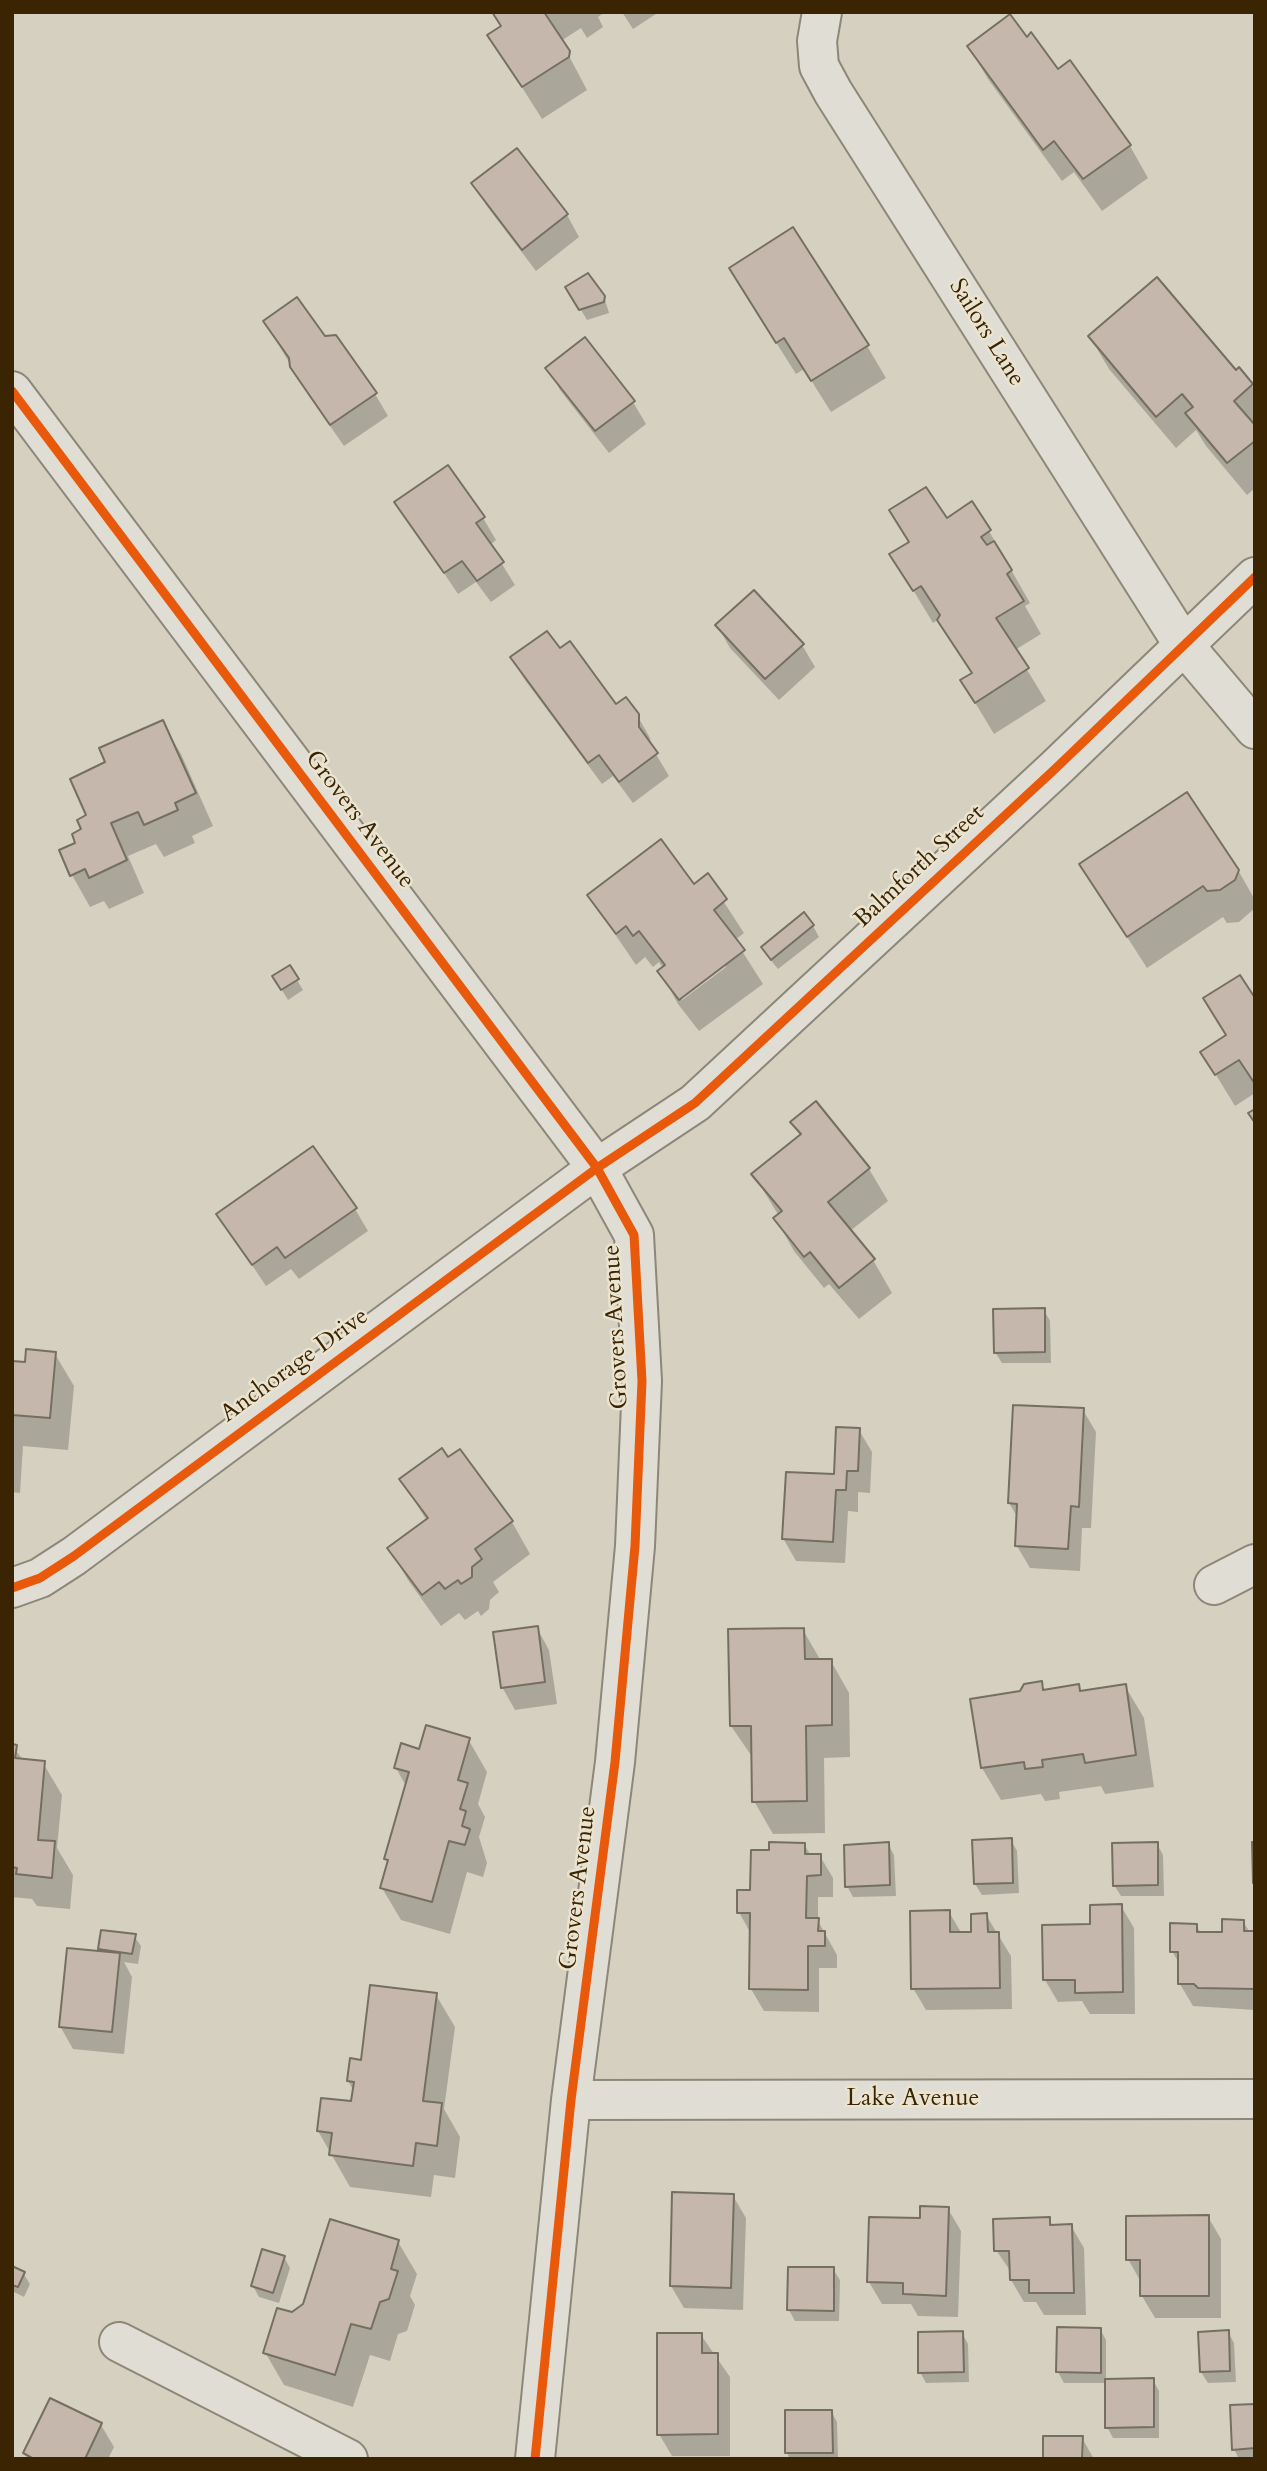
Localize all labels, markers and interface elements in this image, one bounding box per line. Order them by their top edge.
street label: Sailors Lane [942,274,1030,392]
street label: Grovers Avenue [298,746,420,894]
street label: Balmforth Street [849,800,991,934]
street label: Grovers Avenue [598,1244,636,1410]
street label: Anchorage Drive [215,1303,375,1429]
street label: Grovers Avenue [555,1804,603,1972]
street label: Lake Avenue [847,2085,979,2113]

